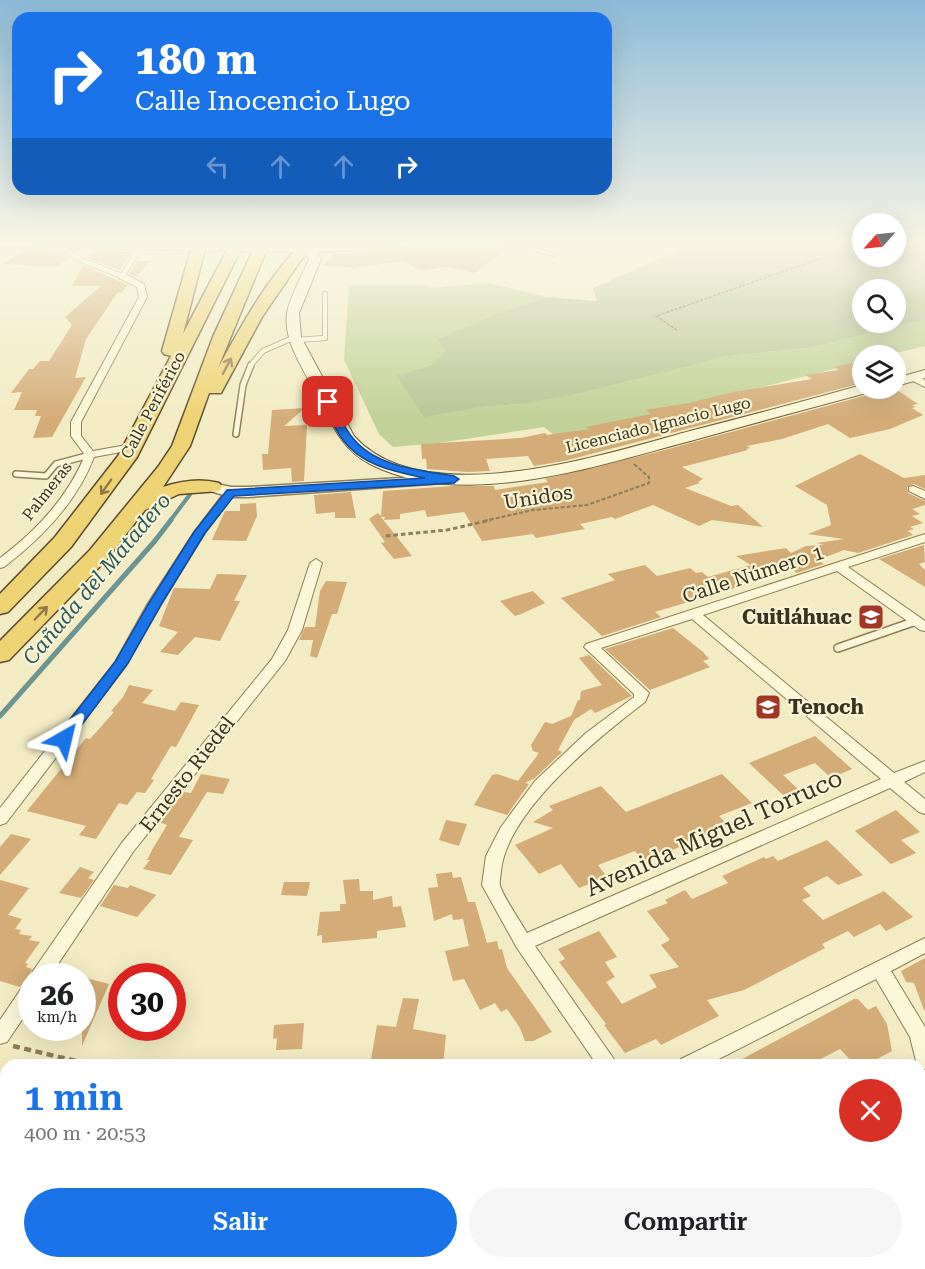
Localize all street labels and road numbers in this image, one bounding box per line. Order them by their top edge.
street label: Calle Periférico [117,348,189,462]
street label: Licenciado Ignacio Lugo [564,393,753,457]
street label: Palmeras [18,457,76,524]
street label: Unidos [502,480,574,514]
street label: Calle Número 1 [679,540,827,608]
street label: Ernesto Riedel [134,711,240,837]
street label: Avenida Miguel Torruco [581,764,847,902]

